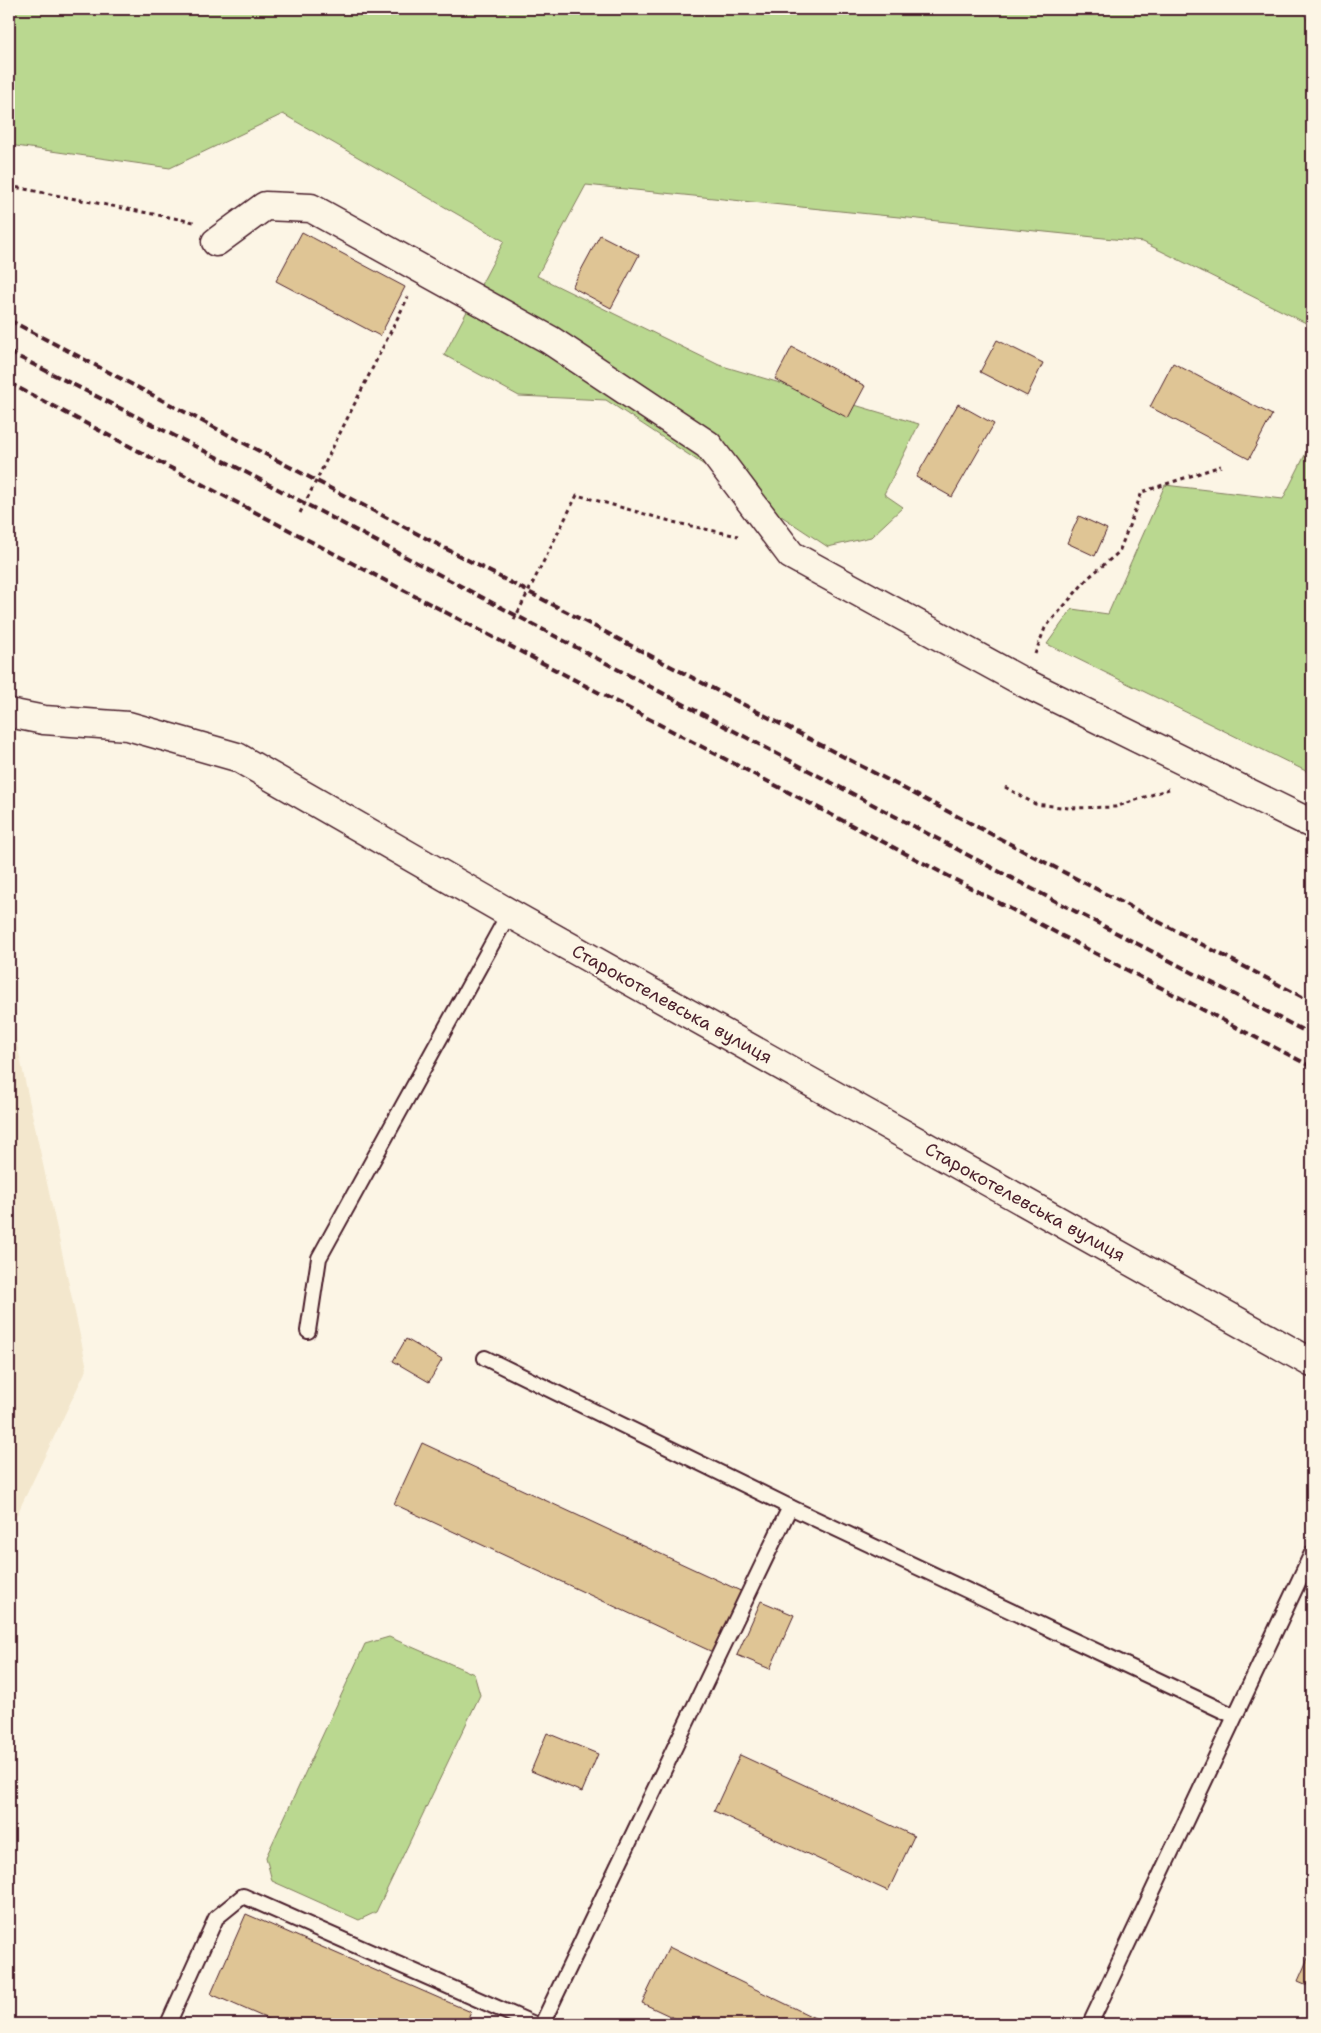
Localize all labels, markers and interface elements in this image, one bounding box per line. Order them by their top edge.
street label: Старокотелевська вулиця [568,939,776,1069]
street label: Старокотелевська вулиця [921,1137,1129,1267]

